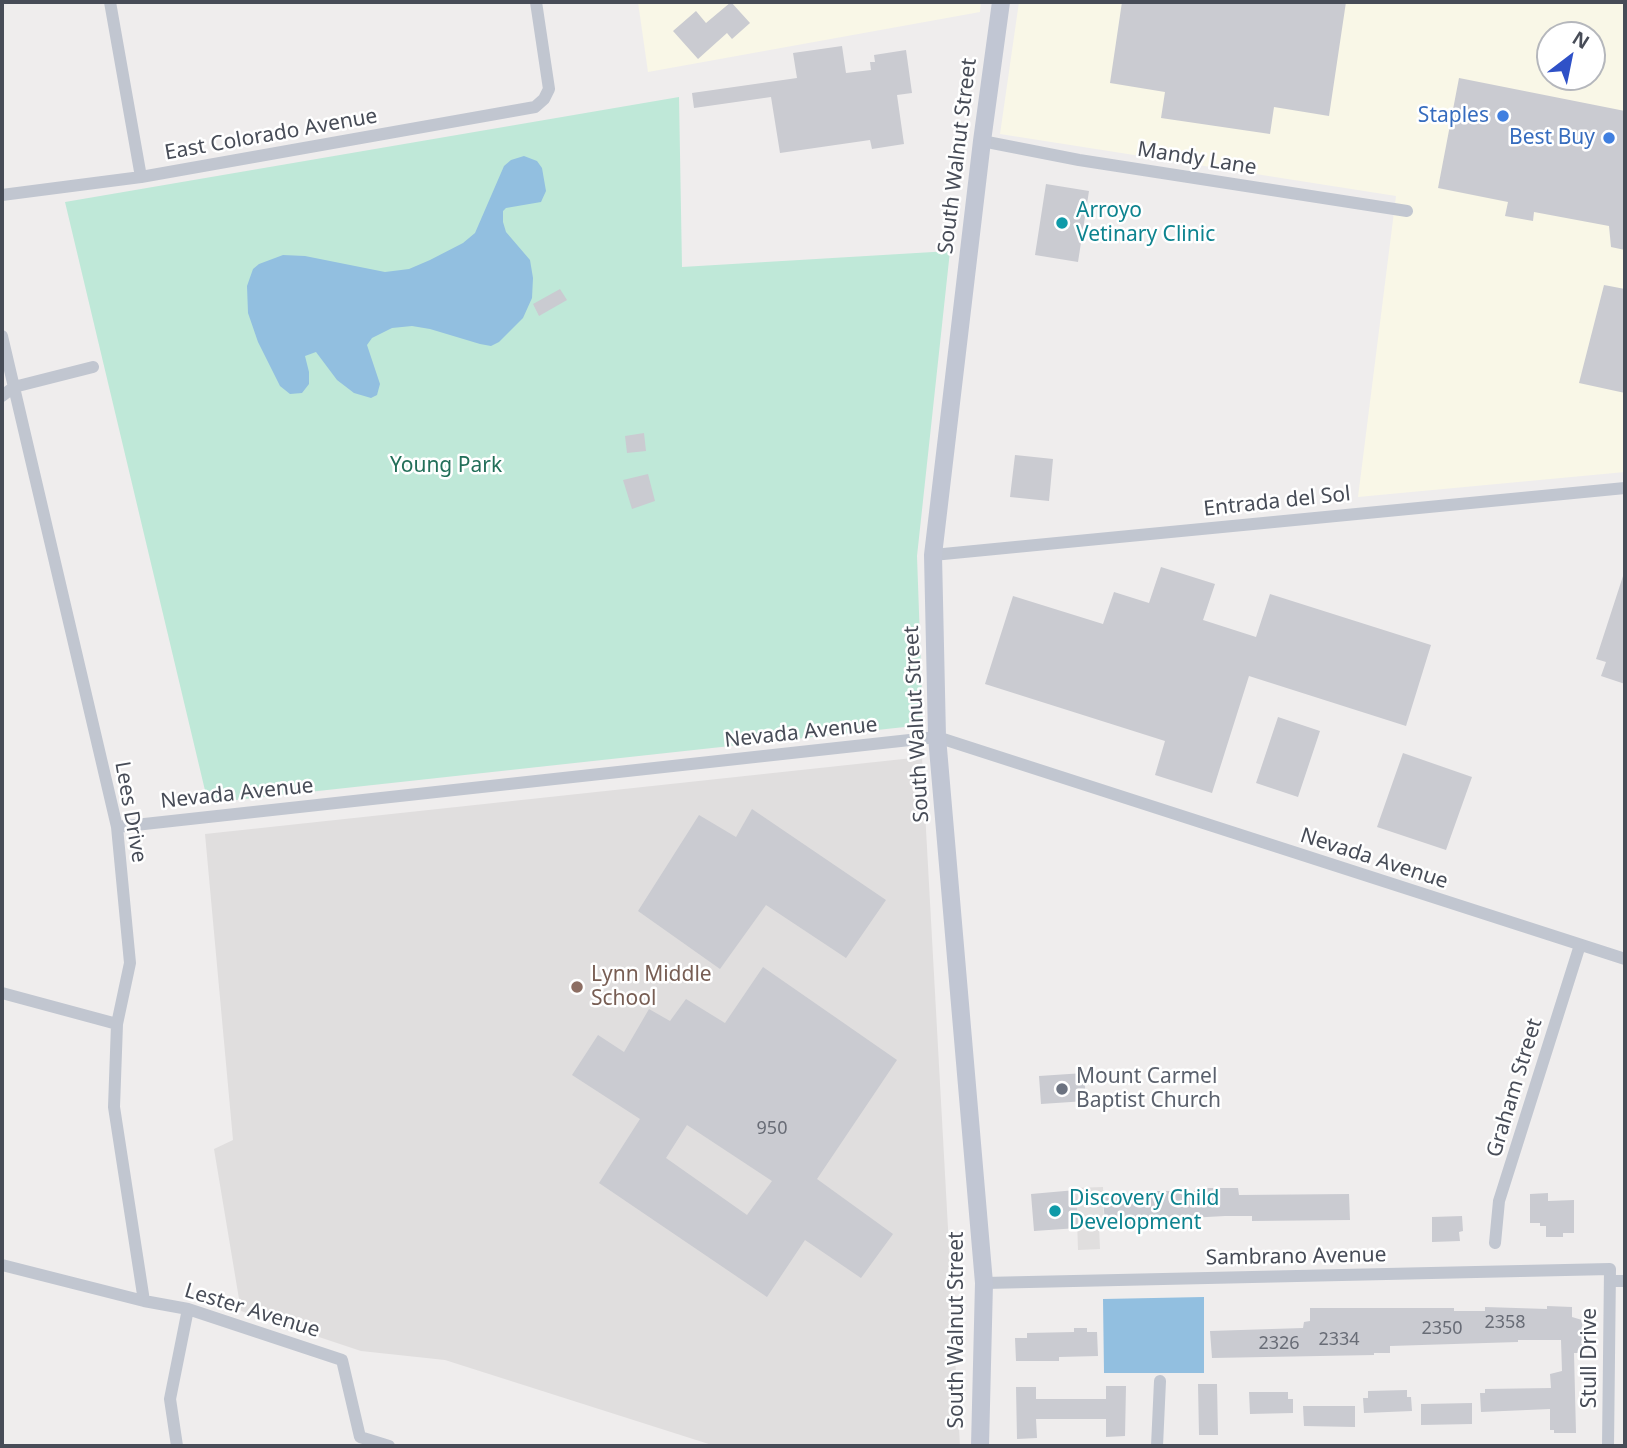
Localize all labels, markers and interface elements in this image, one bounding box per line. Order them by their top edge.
north arrow [1536,21,1606,91]
text: N [1568,25,1595,55]
street label: South Walnut Street [933,57,983,255]
place label: Staples [1418,103,1489,129]
street label: East Colorado Avenue [163,104,379,166]
marker: Staples [1495,108,1511,124]
place label: Best Buy [1509,125,1595,151]
marker: Best Buy [1601,130,1617,146]
street label: Mandy Lane [1136,137,1258,181]
place label: Arroyo Vetinary Clinic [1076,198,1215,248]
marker: Arroyo Vetinary Clinic [1054,215,1070,231]
park label: Young Park [390,453,502,479]
street label: Entrada del Sol [1202,482,1352,522]
street label: South Walnut Street [899,625,935,823]
street label: Nevada Avenue [723,712,879,754]
street label: Lees Drive [109,760,151,864]
street label: Nevada Avenue [159,773,315,815]
street label: Nevada Avenue [1297,823,1451,895]
place label: Lynn Middle School [591,962,712,1012]
marker: Lynn Middle School [569,979,585,995]
street label: Graham Street [1482,1016,1548,1160]
place label: Mount Carmel Baptist Church [1076,1064,1221,1114]
marker: Mount Carmel Baptist Church [1054,1081,1070,1097]
house number: 950 [757,1118,787,1140]
place label: Discovery Child Development [1069,1186,1220,1236]
marker: Discovery Child Development [1047,1203,1063,1219]
street label: South Walnut Street [944,1231,970,1429]
street label: Sambrano Avenue [1205,1243,1387,1271]
street label: Lester Avenue [181,1278,323,1344]
street label: Stull Drive [1577,1308,1603,1408]
house number: 2358 [1484,1312,1526,1334]
house number: 2350 [1421,1318,1463,1340]
house number: 2334 [1318,1329,1360,1351]
house number: 2326 [1258,1333,1300,1355]

